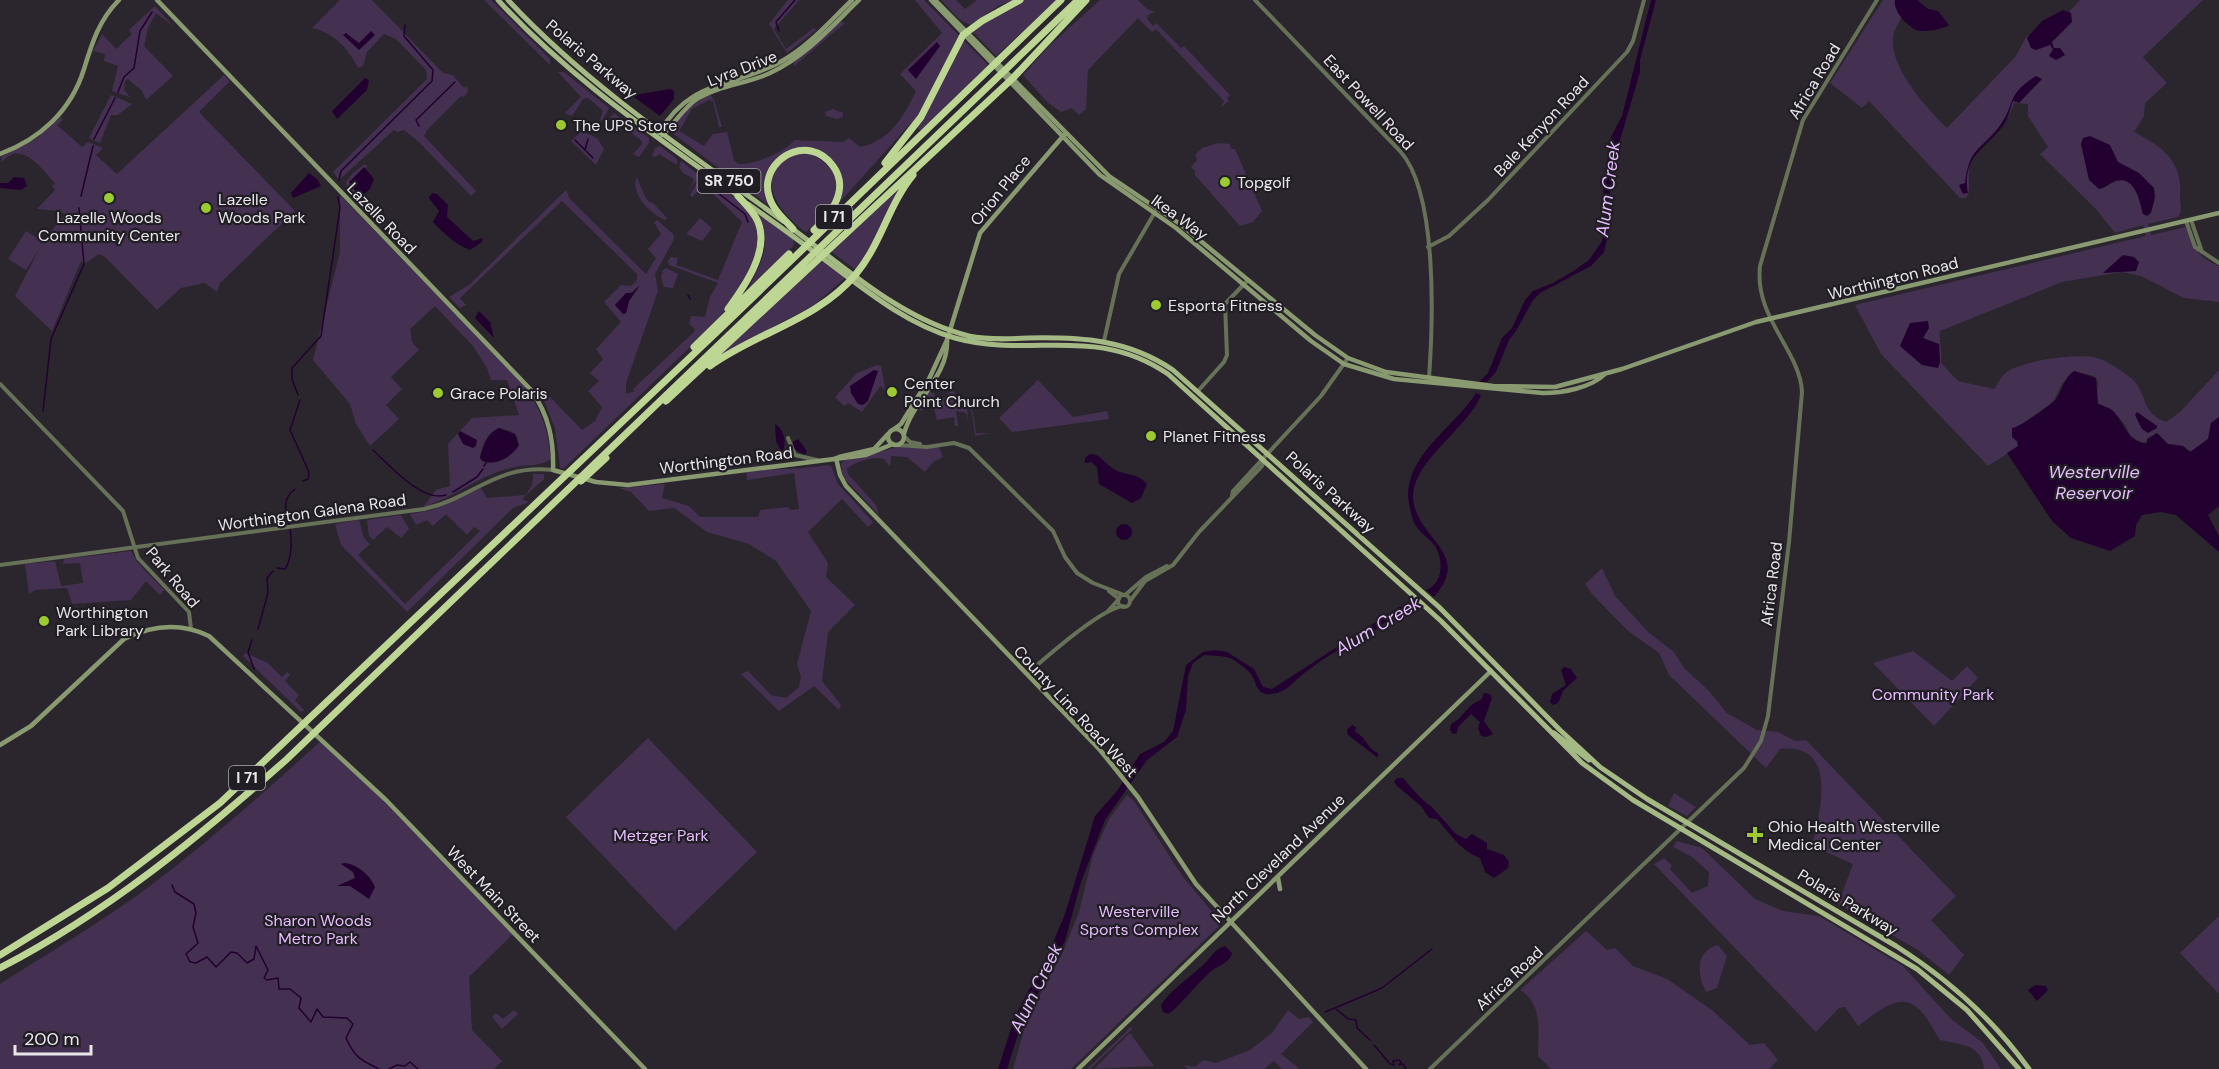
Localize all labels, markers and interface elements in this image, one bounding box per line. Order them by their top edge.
street label: Polaris Parkway [541,15,642,104]
street label: Africa Road [1784,39,1845,123]
street label: Lyra Drive [704,46,780,91]
street label: East Powell Road [1319,50,1418,155]
street label: Bale Kenyon Road [1489,71,1594,181]
place label: The UPS Store [573,115,677,136]
marker: The UPS Store [554,118,568,132]
water label: Alum Creek [1590,139,1626,239]
street label: Orion Place [966,151,1035,230]
road number: SR 750 [698,169,760,193]
place label: Topgolf [1237,172,1291,193]
marker: Topgolf [1218,175,1232,189]
street label: Lazelle Road [342,178,421,258]
place label: Lazelle Woods Park [218,189,306,228]
street label: Ikea Way [1147,190,1212,245]
marker: Lazelle Woods Community Center [102,191,116,205]
marker: Lazelle Woods Park [199,201,213,215]
road number: I 71 [816,205,852,229]
place label: Lazelle Woods Community Center [38,207,180,246]
street label: Worthington Road [1826,252,1961,305]
place label: Esporta Fitness [1168,295,1283,316]
marker: Esporta Fitness [1149,298,1163,312]
place label: Center Point Church [904,373,1000,412]
place label: Grace Polaris [450,383,548,404]
marker: Center Point Church [885,385,899,399]
marker: Grace Polaris [431,386,445,400]
place label: Planet Fitness [1163,426,1266,447]
marker: Planet Fitness [1144,429,1158,443]
street label: Worthington Road [658,442,794,479]
street label: Polaris Parkway [1281,447,1380,538]
water label: Westerville Reservoir [2048,460,2140,505]
street label: Worthington Galena Road [217,489,407,536]
street label: Africa Road [1756,541,1787,627]
street label: Park Road [141,543,204,612]
water label: Alum Creek [1330,590,1426,662]
place label: Worthington Park Library [56,602,148,641]
marker: Worthington Park Library [37,614,51,628]
street label: County Line Road West [1009,641,1142,782]
park label: Community Park [1872,684,1994,705]
road number: I 71 [229,766,265,790]
street label: North Cleveland Avenue [1207,789,1349,927]
place label: Ohio Health Westerville Medical Center [1768,816,1940,855]
park label: Metzger Park [613,825,709,846]
marker: Ohio Health Westerville Medical Center [1746,826,1764,844]
street label: West Main Street [442,841,545,947]
street label: Polaris Parkway [1794,864,1902,941]
park label: Westerville Sports Complex [1080,901,1198,940]
park label: Sharon Woods Metro Park [264,910,372,949]
water label: Alum Creek [1004,939,1068,1037]
street label: Africa Road [1471,942,1548,1015]
scale bar [15,1018,92,1056]
text: 200 m [24,1027,80,1051]

